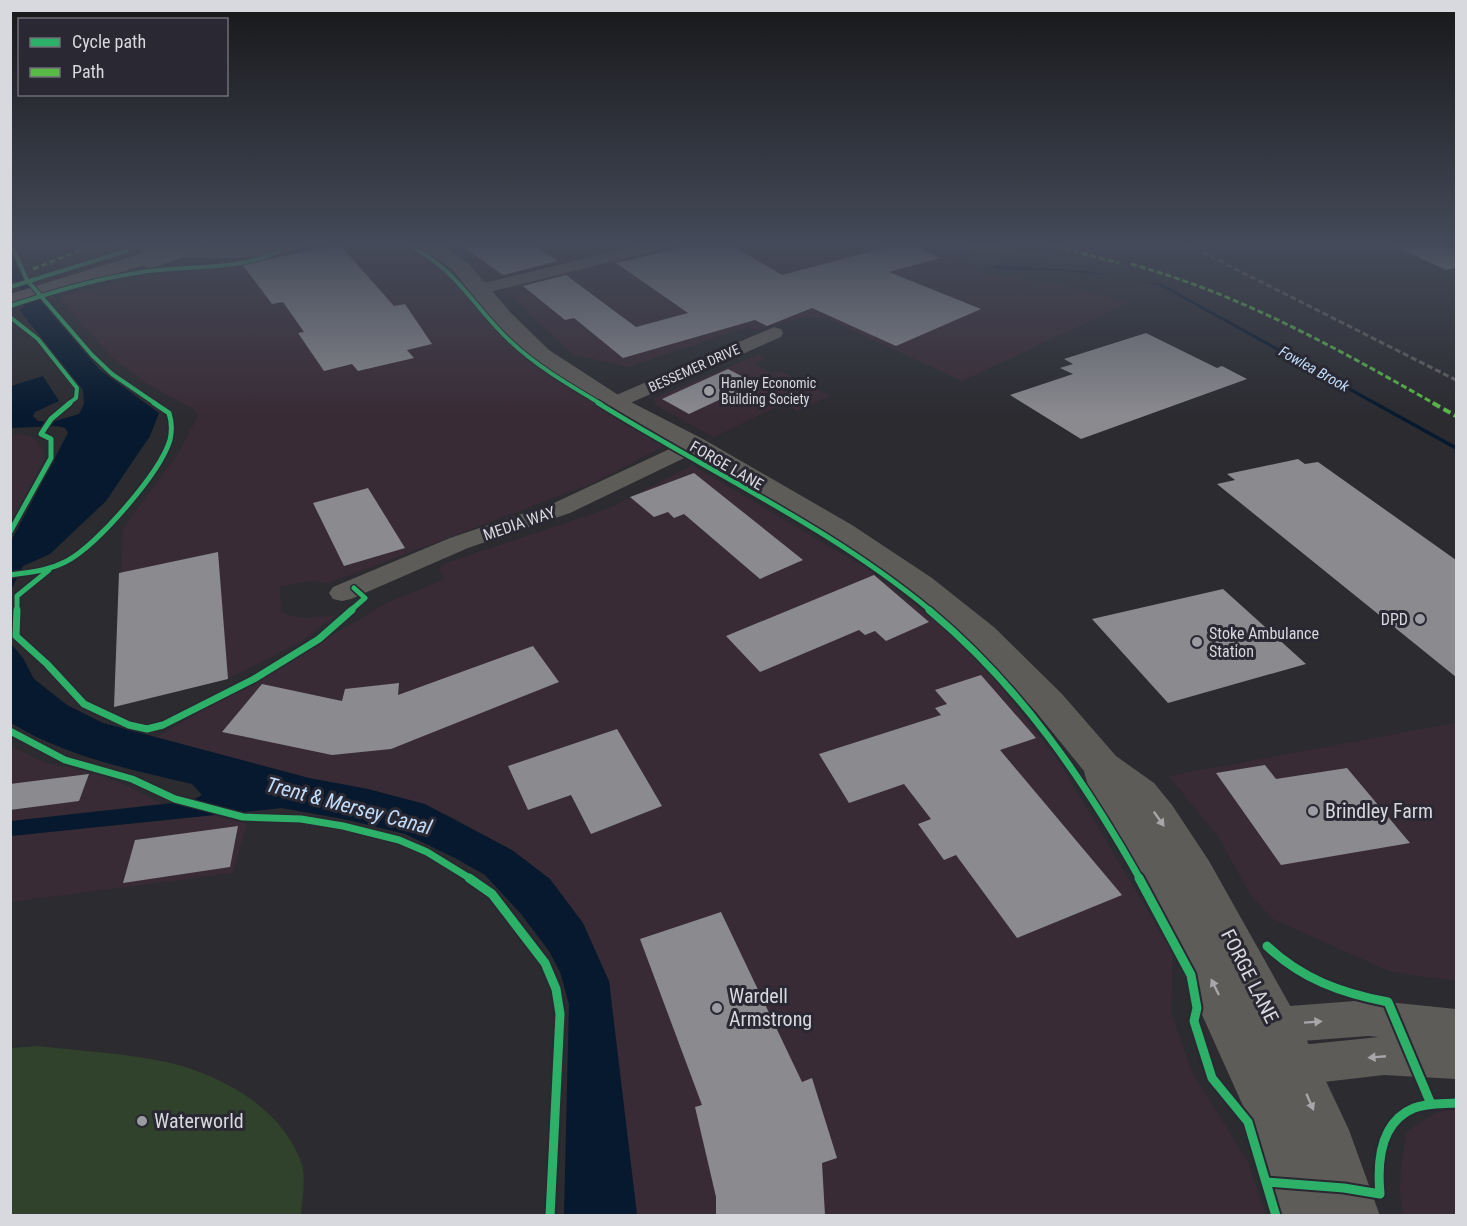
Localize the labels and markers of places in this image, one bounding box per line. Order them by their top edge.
place label: Hanley Economic Building Society [721,375,816,407]
marker: Hanley Economic Building Society [702,384,716,398]
place label: DPD [1381,610,1408,629]
marker: DPD [1413,612,1427,626]
place label: Stoke Ambulance Station [1209,624,1319,661]
marker: Stoke Ambulance Station [1190,635,1204,649]
place label: Brindley Farm [1325,799,1433,823]
marker: Brindley Farm [1306,804,1320,818]
place label: Wardell Armstrong [729,984,812,1031]
marker: Wardell Armstrong [710,1001,724,1015]
place label: Waterworld [154,1109,244,1133]
marker: Waterworld [135,1114,149,1128]

